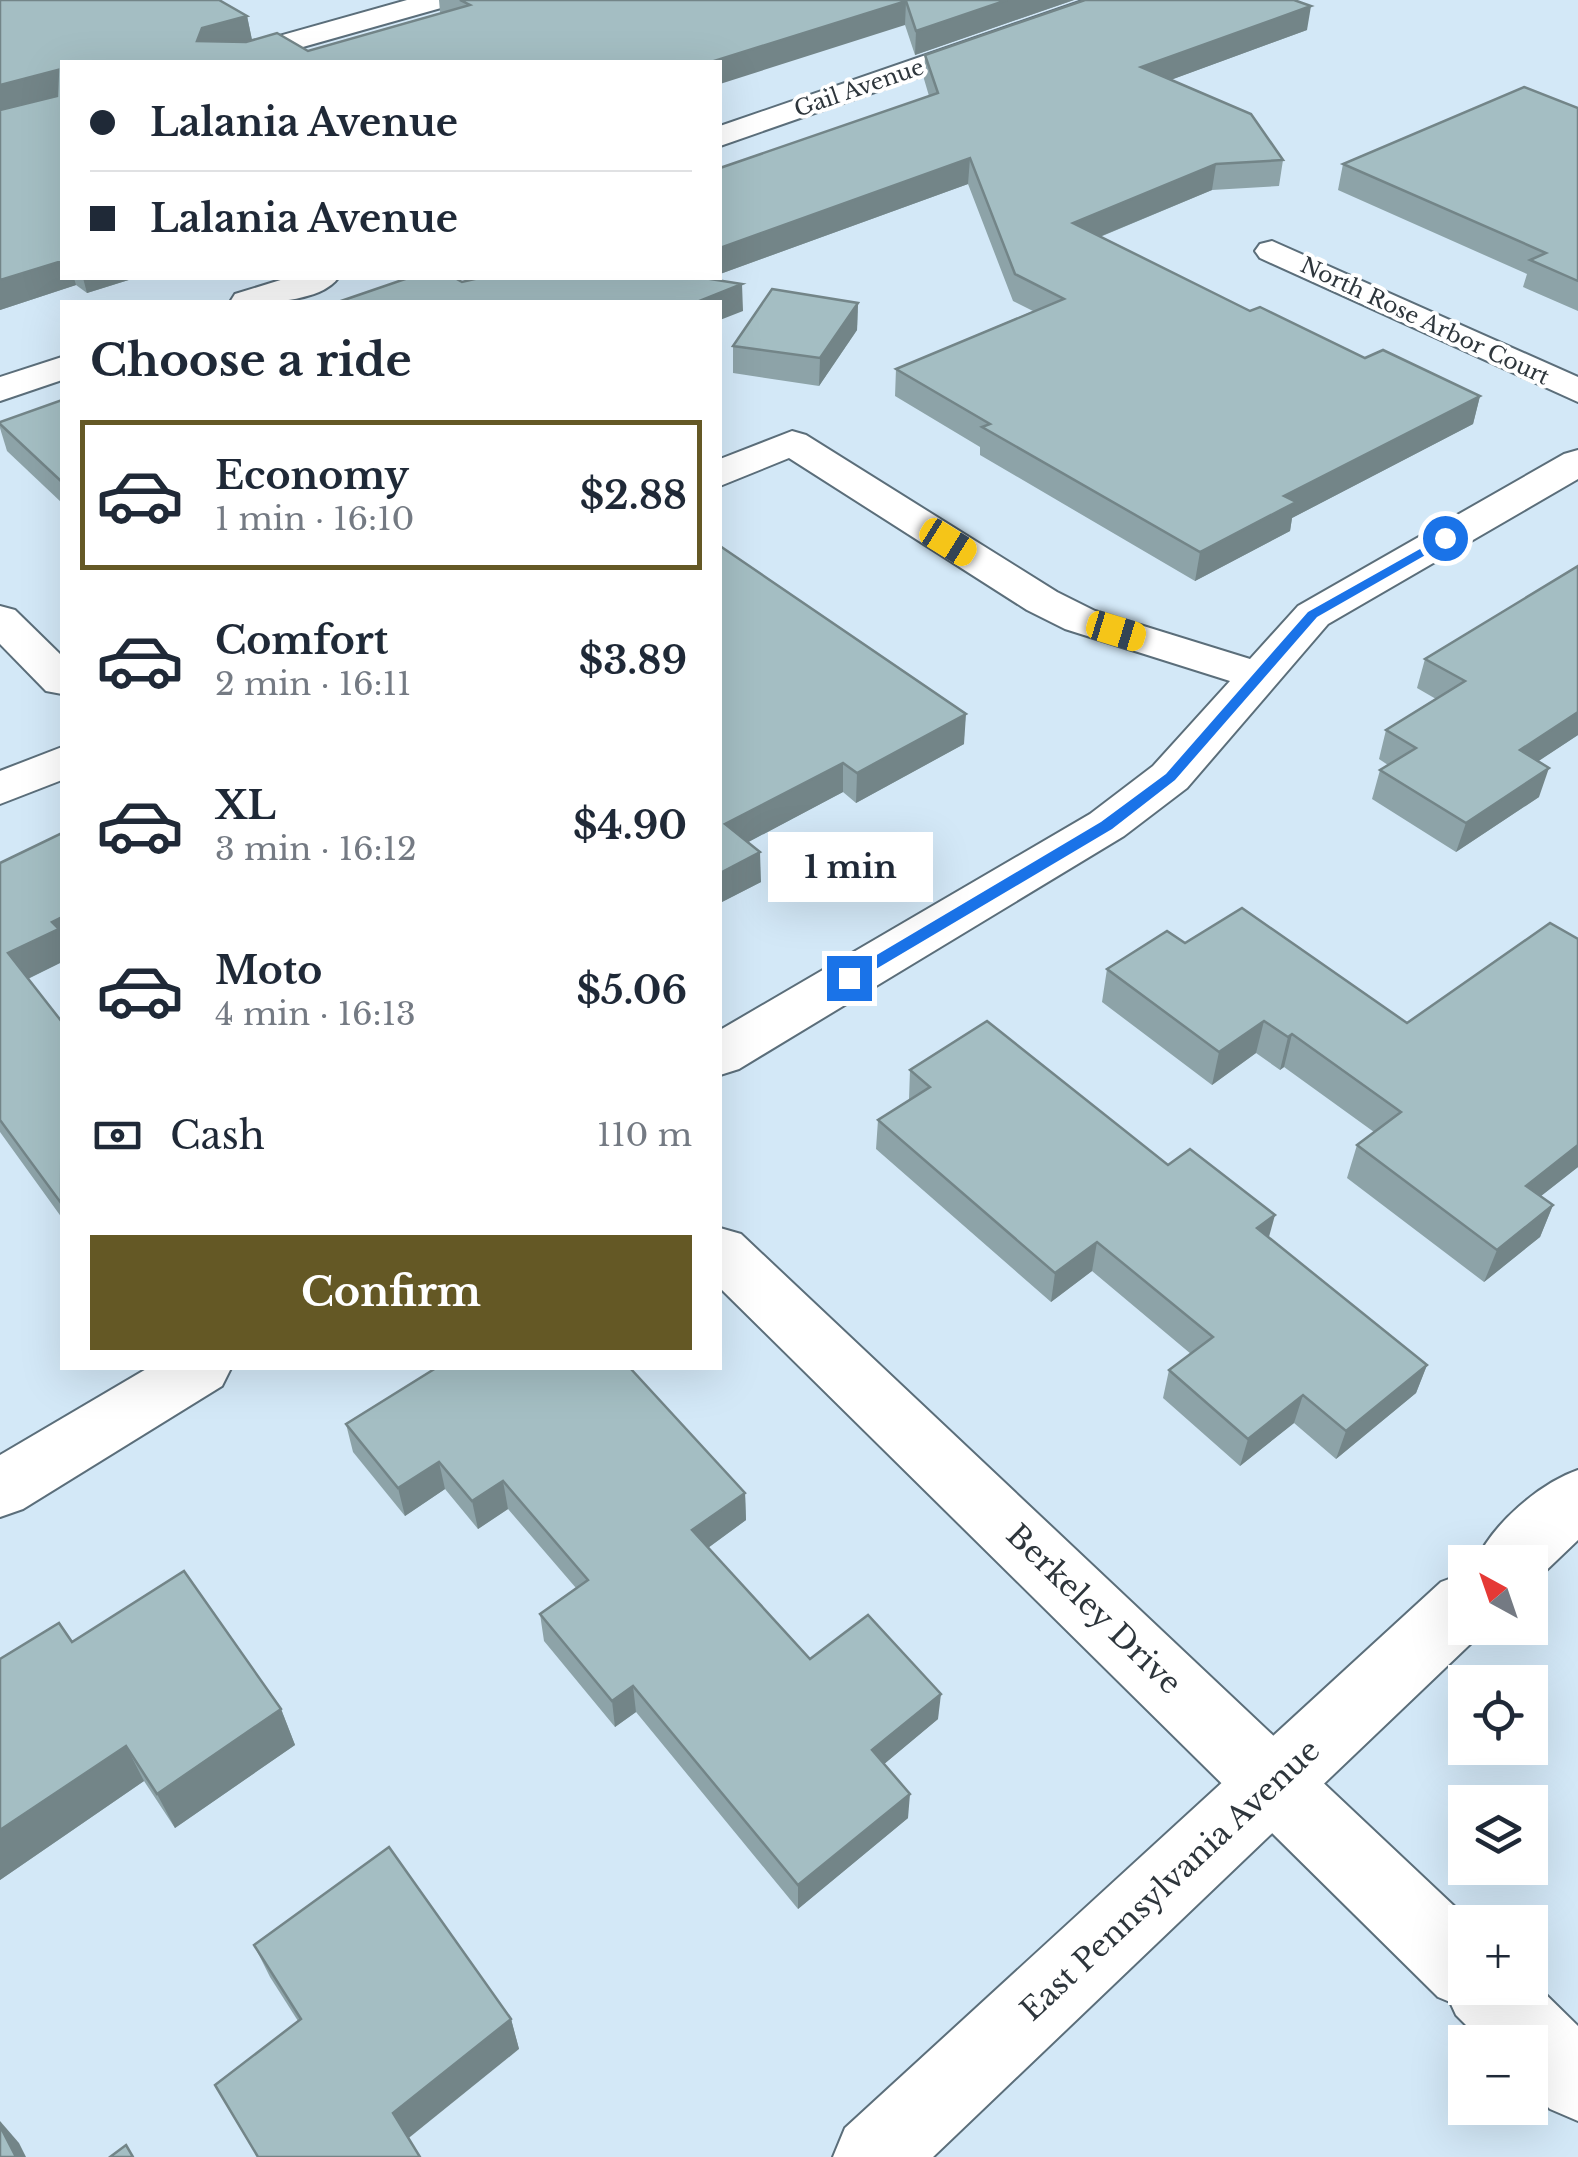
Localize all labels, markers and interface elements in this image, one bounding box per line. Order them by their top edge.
street label: Gail Avenue [791,53,927,123]
text: Lalania Avenue [150,99,458,146]
text: Lalania Avenue [150,195,458,242]
street label: North Rose Arbor Court [1296,251,1554,391]
text: Choose a ride [90,332,412,388]
icon: car [95,450,185,540]
text: Economy [215,452,409,499]
text: $2.88 [580,472,687,519]
text: 1 min · 16:10 [215,499,414,539]
car [915,513,981,571]
route start [1423,516,1468,561]
car [1083,608,1149,654]
icon: car [95,615,185,705]
text: Comfort [215,617,388,664]
text: $3.89 [579,637,687,684]
text: 2 min · 16:11 [215,664,411,704]
icon: car [95,780,185,870]
text: XL [215,782,276,829]
text: $4.90 [573,802,687,849]
text: 3 min · 16:12 [215,829,417,869]
callout: 1 min [766,833,932,903]
text: 1 min [804,847,897,887]
icon: car [95,945,185,1035]
text: Moto [215,947,322,994]
route end [827,956,872,1001]
text: $5.06 [576,967,687,1014]
text: 4 min · 16:13 [215,994,416,1034]
icon: cash [90,1108,145,1163]
text: Cash [170,1112,265,1159]
text: 110 m [597,1115,692,1155]
button: Confirm [90,1235,692,1350]
street label: Berkeley Drive [999,1516,1189,1702]
north arrow [1448,1545,1548,1645]
map controls [1448,1545,1548,2125]
button: locate [1448,1665,1548,1765]
street label: East Pennsylvania Avenue [1013,1732,1327,2028]
button: layers [1448,1785,1548,1885]
button: + [1448,1905,1548,2005]
button: − [1448,2025,1548,2125]

